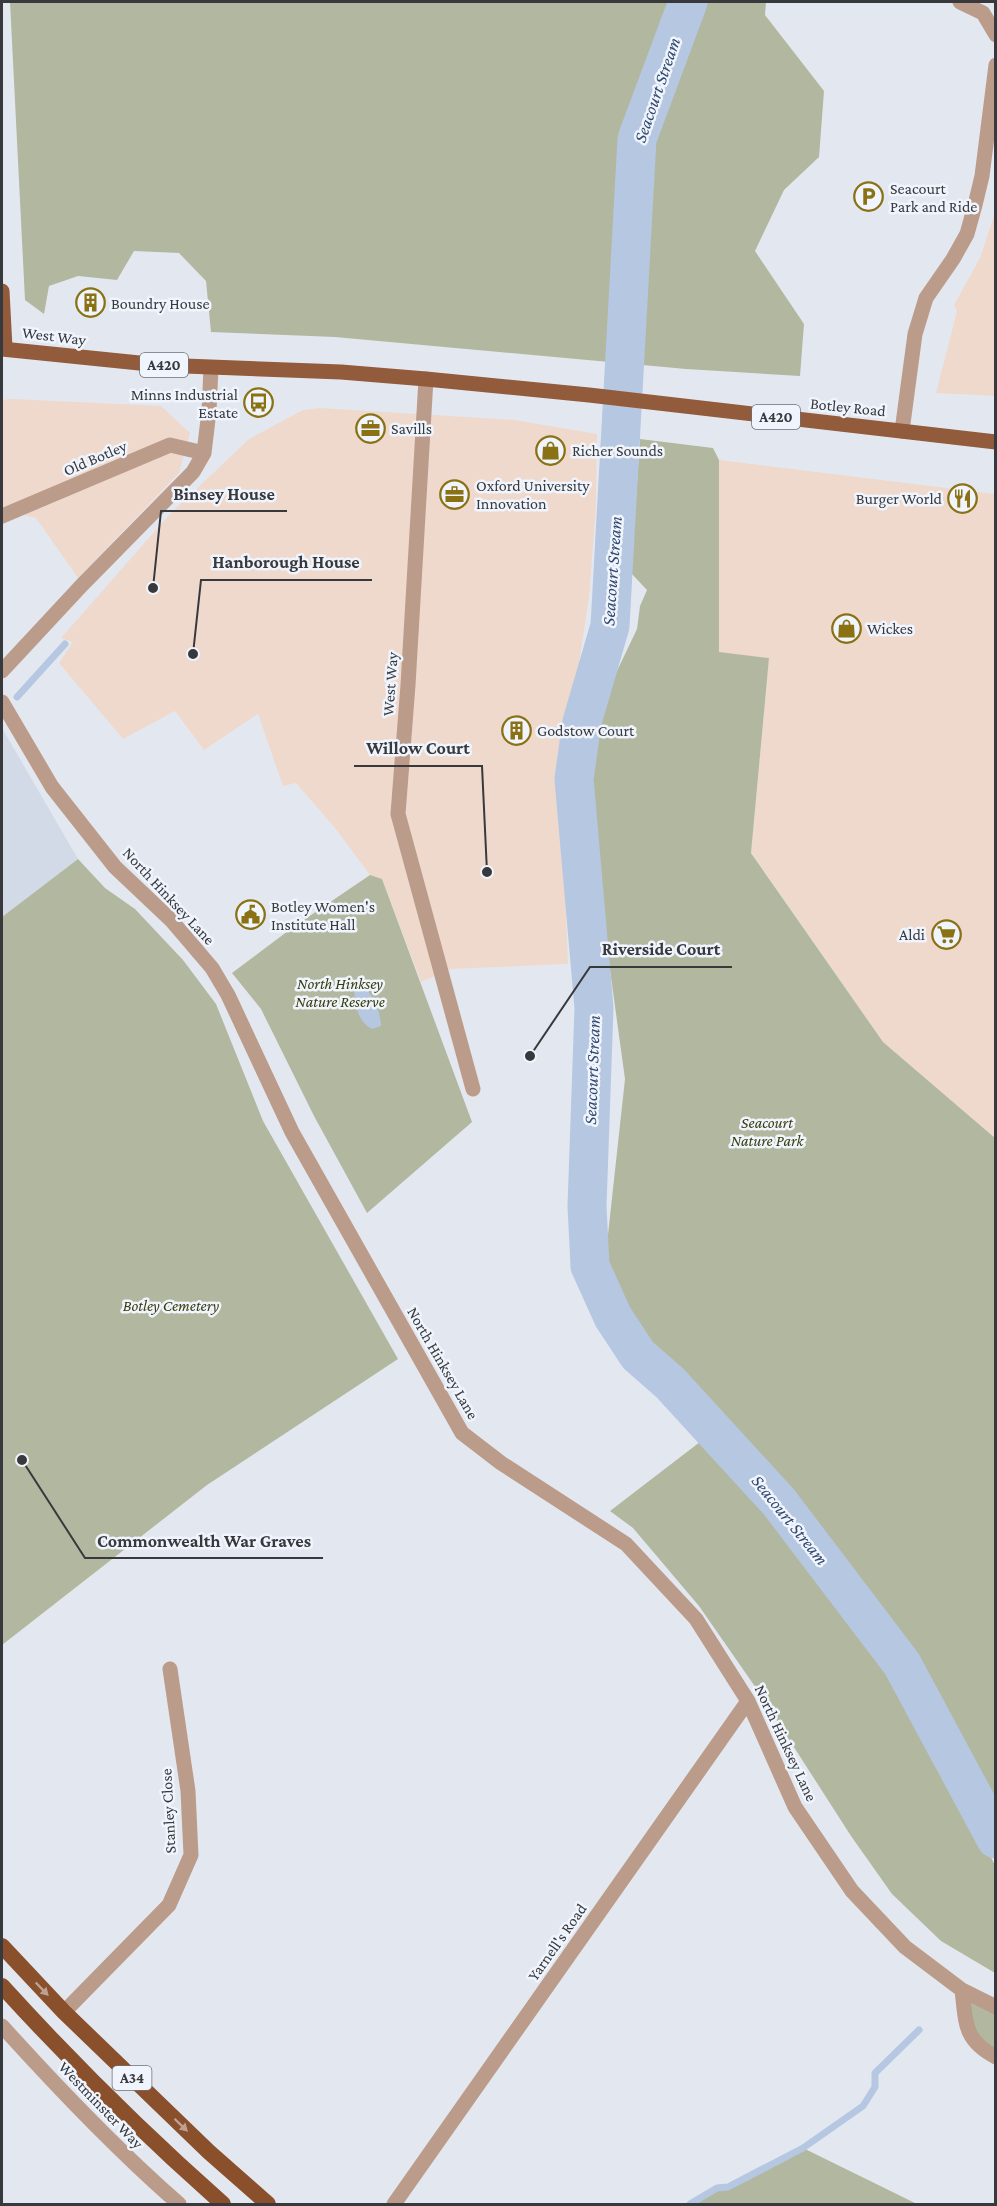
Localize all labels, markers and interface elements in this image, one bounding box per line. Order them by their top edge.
water label: Seacourt Stream [630,35,684,145]
place label: Seacourt Park and Ride [890,180,977,215]
parking icon: Seacourt Park and Ride [853,181,885,213]
building icon: Boundry House [74,287,106,319]
place label: Boundry House [111,295,210,313]
street label: West Way [21,324,88,349]
road number: A420 [140,353,188,377]
place label: Minns Industrial Estate [131,386,238,421]
bus stop icon: Minns Industrial Estate [243,387,275,419]
street label: Botley Road [809,395,887,420]
road number: A420 [752,405,800,429]
office icon: Savills [354,412,386,444]
place label: Savills [391,420,432,437]
shop icon: Richer Sounds [535,434,567,466]
street label: Old Botley [61,437,130,480]
place label: Richer Sounds [572,442,663,459]
callout: Binsey House [161,475,287,511]
place label: Oxford University Innovation [476,477,590,512]
office icon: Oxford University Innovation [439,478,471,510]
restaurant icon: Burger World [947,482,979,514]
text: Binsey House [173,484,275,504]
place label: Burger World [856,490,943,508]
water label: Seacourt Stream [598,516,626,626]
callout: Hanborough House [201,544,372,580]
text: Hanborough House [212,552,360,572]
shop icon: Wickes [830,612,862,644]
place label: Wickes [867,620,913,637]
street label: West Way [379,651,402,717]
building icon: Godstow Court [500,714,532,746]
place label: Godstow Court [537,722,635,739]
callout: Willow Court [354,730,482,766]
text: Willow Court [365,738,470,758]
street label: North Hinksey Lane [119,844,218,949]
place label: Botley Women's Institute Hall [271,898,375,933]
public building icon: Botley Women's Institute Hall [234,899,266,931]
supermarket icon: Aldi [930,918,962,950]
place label: Aldi [899,926,925,943]
callout: Riverside Court [590,931,732,967]
text: Riverside Court [602,939,721,959]
park label: North Hinksey Nature Reserve [295,975,385,1010]
water label: Seacourt Stream [580,1015,604,1125]
park label: Seacourt Nature Park [731,1114,804,1149]
park label: Botley Cemetery [123,1297,220,1315]
street label: North Hinksey Lane [403,1304,482,1423]
water label: Seacourt Stream [748,1471,832,1569]
callout: Commonwealth War Graves [85,1522,323,1558]
text: Commonwealth War Graves [97,1531,311,1551]
street label: North Hinksey Lane [751,1682,820,1804]
street label: Stanley Close [157,1768,180,1854]
street label: Yarnell's Road [524,1900,590,1984]
one-way arrow [35,1981,49,1996]
street label: Westminster Way [55,2058,147,2153]
road number: A34 [112,2066,152,2090]
one-way arrow [174,2118,188,2132]

